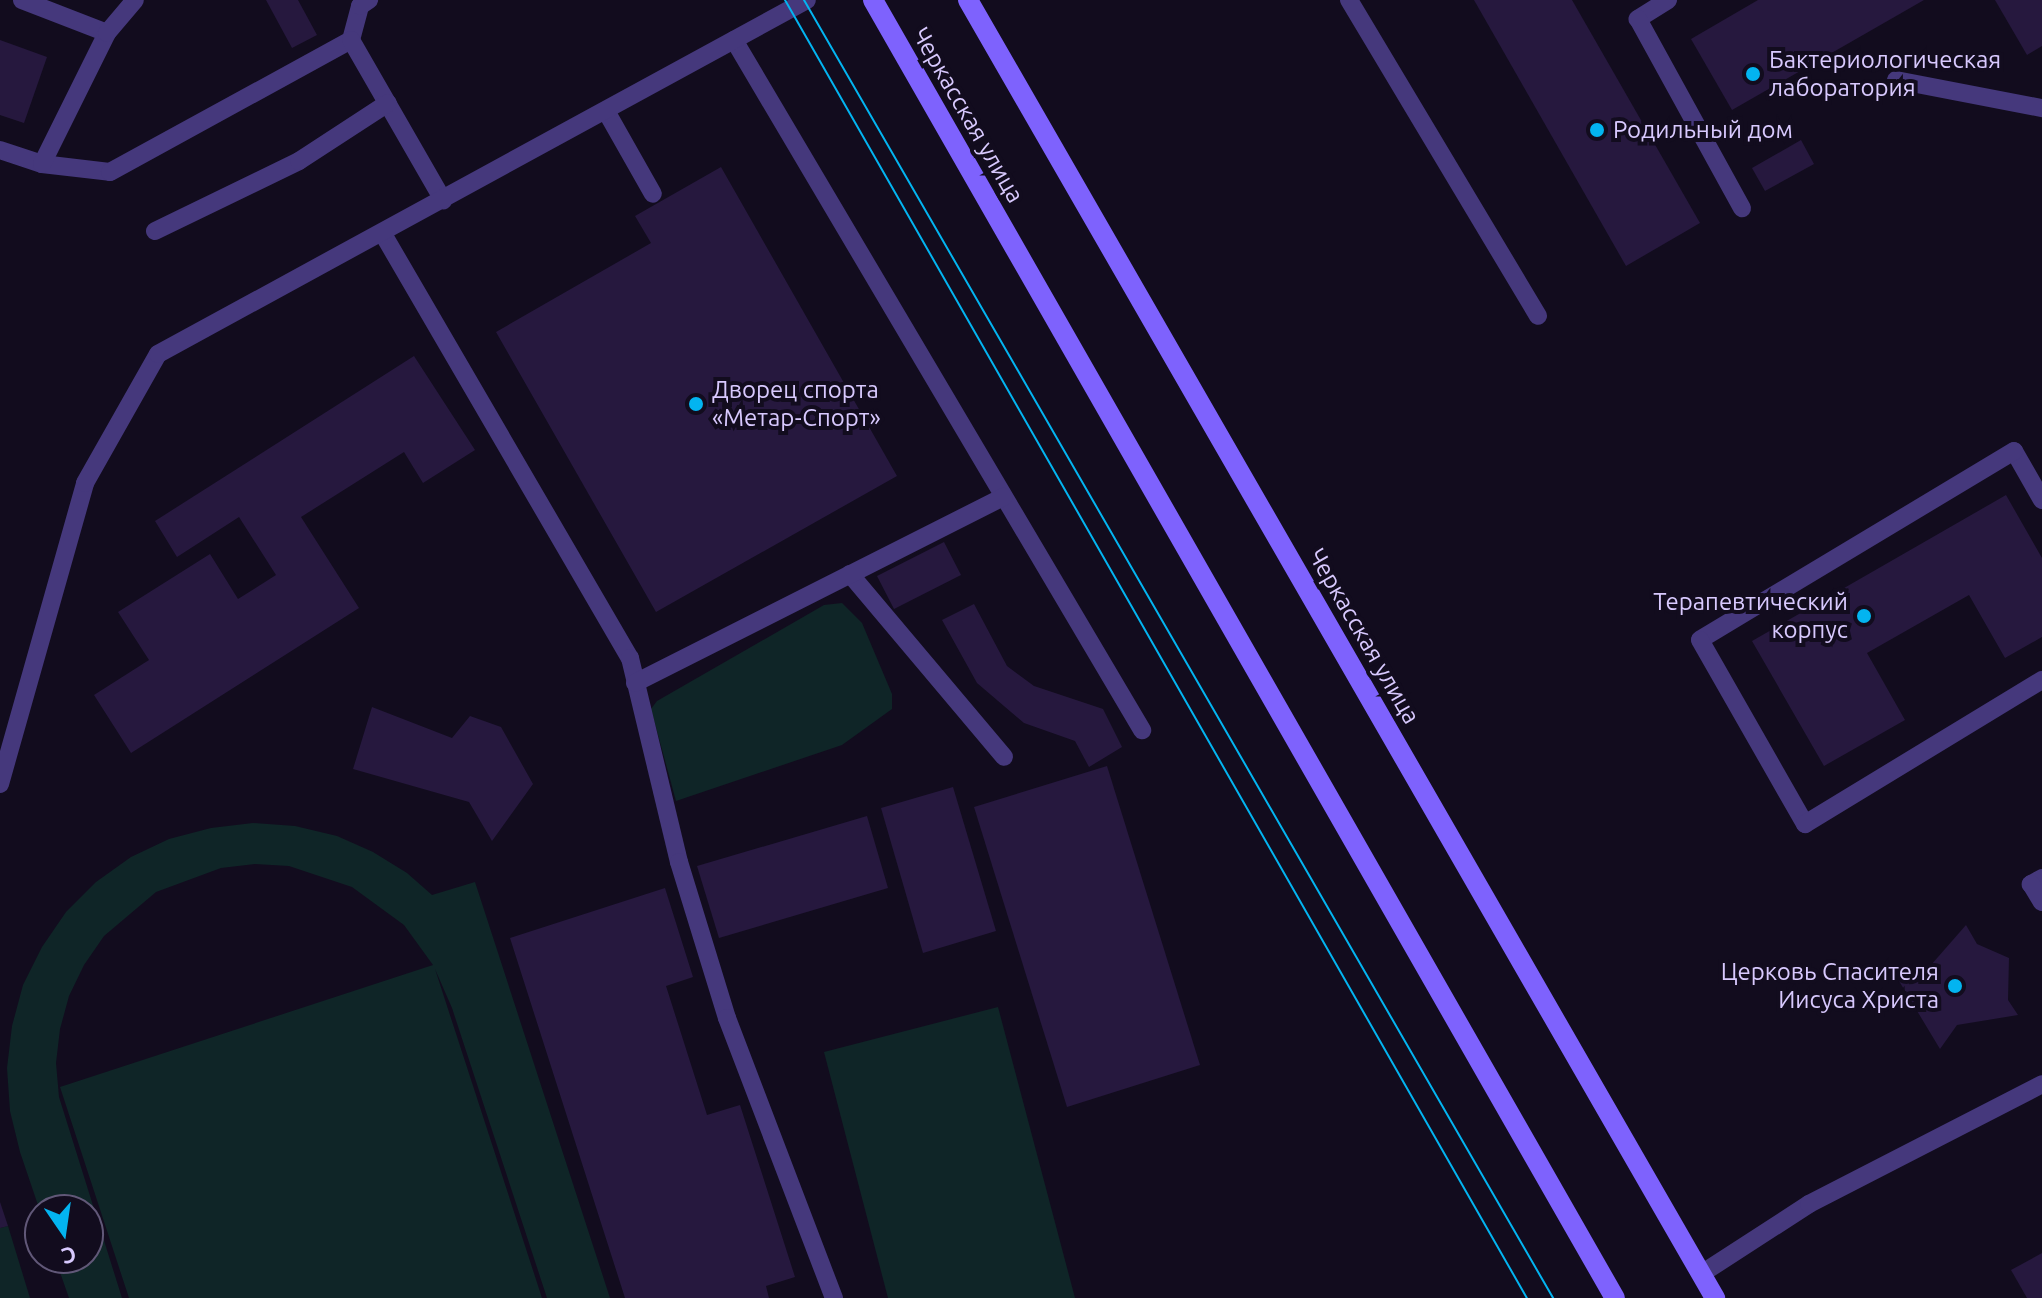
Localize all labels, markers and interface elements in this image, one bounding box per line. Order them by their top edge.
street label: Черкасская улица [906,22,1030,208]
place label: Бактериологическая лаборатория [1769,46,2001,102]
marker: Бактериологическая лаборатория [1744,65,1762,83]
place label: Родильный дом [1613,116,1793,144]
marker: Родильный дом [1588,121,1606,139]
place label: Дворец спорта «Метар-Спорт» [712,376,881,432]
marker: Дворец спорта «Метар-Спорт» [687,395,705,413]
street label: Черкасская улица [1302,543,1426,729]
place label: Терапевтический корпус [1653,588,1848,644]
marker: Терапевтический корпус [1855,607,1873,625]
place label: Церковь Спасителя Иисуса Христа [1721,958,1939,1014]
marker: Церковь Спасителя Иисуса Христа [1946,977,1964,995]
north arrow [24,1194,104,1274]
text: С [59,1242,79,1270]

